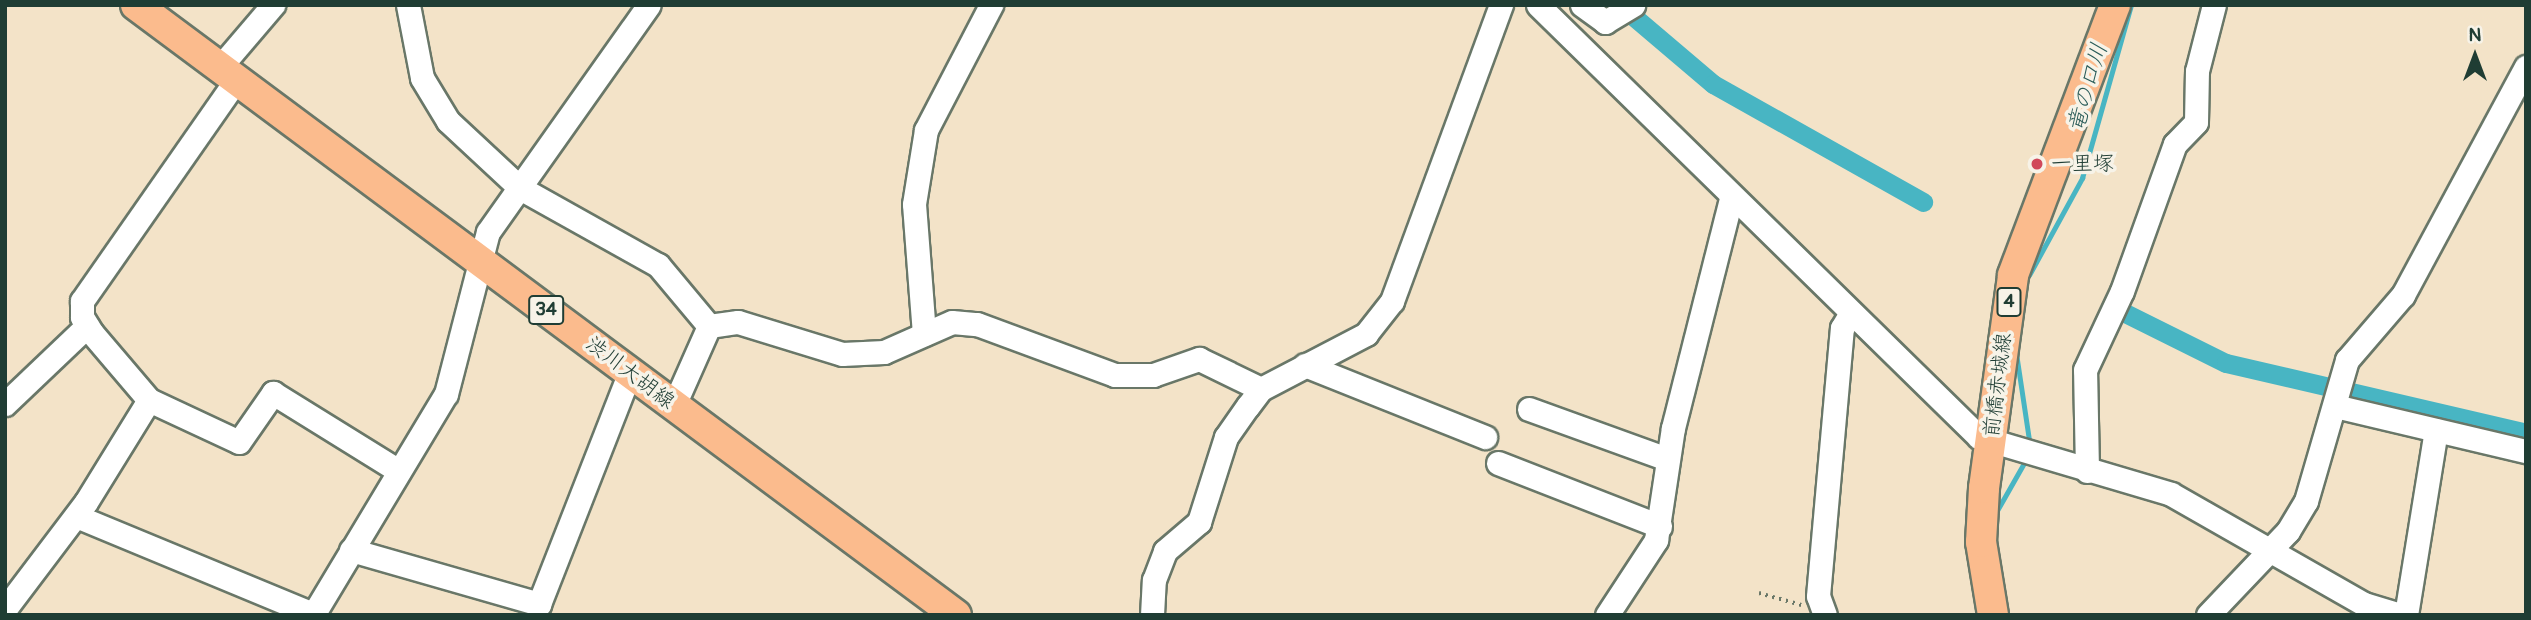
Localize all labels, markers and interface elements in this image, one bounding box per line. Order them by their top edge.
north arrow [2440,21,2510,91]
text: N [2469,23,2481,47]
water label: 竜の口川 [2062,40,2114,136]
place label: 一里塚 [2051,151,2114,177]
marker: 一里塚 [2029,156,2045,172]
road number: 4 [1995,286,2023,318]
road number: 34 [527,294,565,326]
street label: 渋川大胡線 [580,331,680,415]
street label: 前橋赤城線 [1979,331,2017,439]

